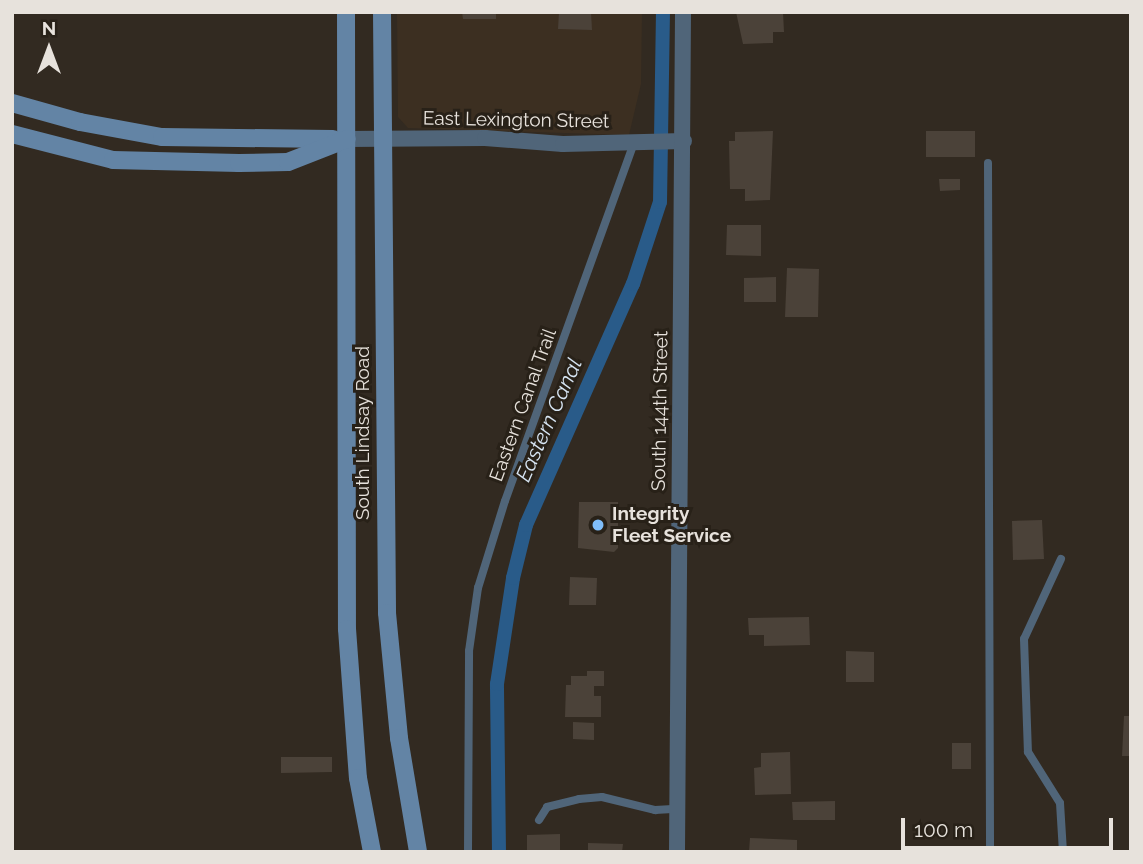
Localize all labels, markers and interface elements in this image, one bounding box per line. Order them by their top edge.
north arrow [14,14,84,84]
text: N [42,17,56,39]
street label: East Lexington Street [423,107,609,133]
street label: Eastern Canal Trail [485,325,561,485]
street label: South 144th Street [647,331,673,491]
street label: South Lindsay Road [352,346,374,520]
water label: Eastern Canal [511,354,587,486]
place label: Integrity Fleet Service [612,503,731,547]
marker: Integrity Fleet Service [590,517,606,533]
scale bar [905,804,1117,848]
text: 100 m [914,817,973,842]

